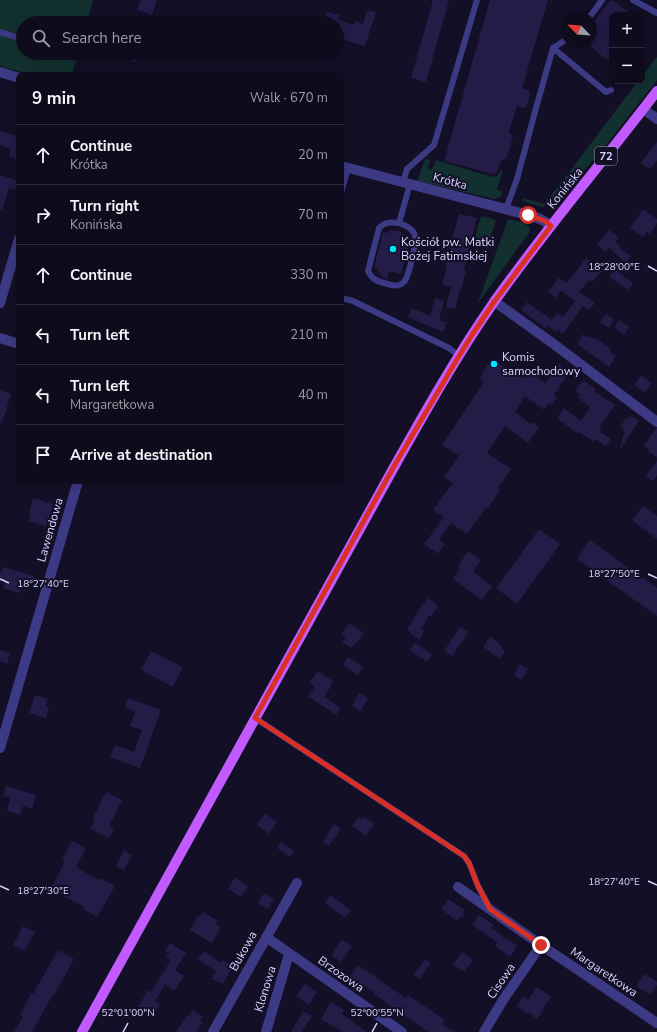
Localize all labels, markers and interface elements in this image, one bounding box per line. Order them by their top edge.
north arrow [561,12,597,48]
map controls [609,12,645,84]
button: + [609,12,645,48]
search box [16,16,344,60]
icon: search [30,27,52,49]
text: Search here [62,28,142,48]
button: − [609,48,645,84]
text: 9 min [32,87,76,110]
text: Walk · 670 m [250,89,328,107]
text: Continue [70,136,132,156]
icon: ahead [32,144,54,166]
text: 20 m [298,146,328,164]
road number: 72 [595,147,617,165]
text: Krótka [70,156,108,174]
street label: Konińska [544,164,586,212]
street label: Krótka [431,169,469,193]
text: Turn right [70,196,139,216]
icon: right [32,204,54,226]
text: 70 m [298,206,328,224]
route start [519,206,537,224]
text: Konińska [70,216,123,234]
place label: Kościół pw. Matki Bożej Fatimskiej [401,234,494,264]
marker: Kościół pw. Matki Bożej Fatimskiej [388,244,398,254]
text: 18°28'00"E [588,260,640,274]
icon: ahead [32,264,54,286]
text: Continue [70,265,132,285]
text: 330 m [290,266,328,284]
icon: left [32,324,54,346]
text: Turn left [70,325,129,345]
text: 210 m [290,326,328,344]
place label: Komis samochodowy [502,349,581,379]
marker: Komis samochodowy [489,359,499,369]
text: Turn left [70,376,129,396]
icon: left [32,384,54,406]
text: 40 m [298,386,328,404]
text: Margaretkowa [70,396,154,414]
icon: arrive [32,444,54,466]
text: Arrive at destination [70,445,213,465]
street label: Lawendowa [33,496,67,564]
text: 18°27'50"E [588,567,640,581]
text: 18°27'40"E [17,577,69,591]
text: 18°27'40"E [588,875,640,889]
text: 18°27'30"E [17,884,69,898]
street label: Bukowa [225,928,261,974]
route end [532,936,550,954]
street label: Margaretkowa [567,944,641,1000]
street label: Brzozowa [315,952,367,996]
street label: Cisowa [483,960,519,1002]
street label: Klonowa [250,964,280,1014]
text: 52°01'00"N [101,1006,155,1020]
text: 52°00'55"N [350,1006,404,1020]

